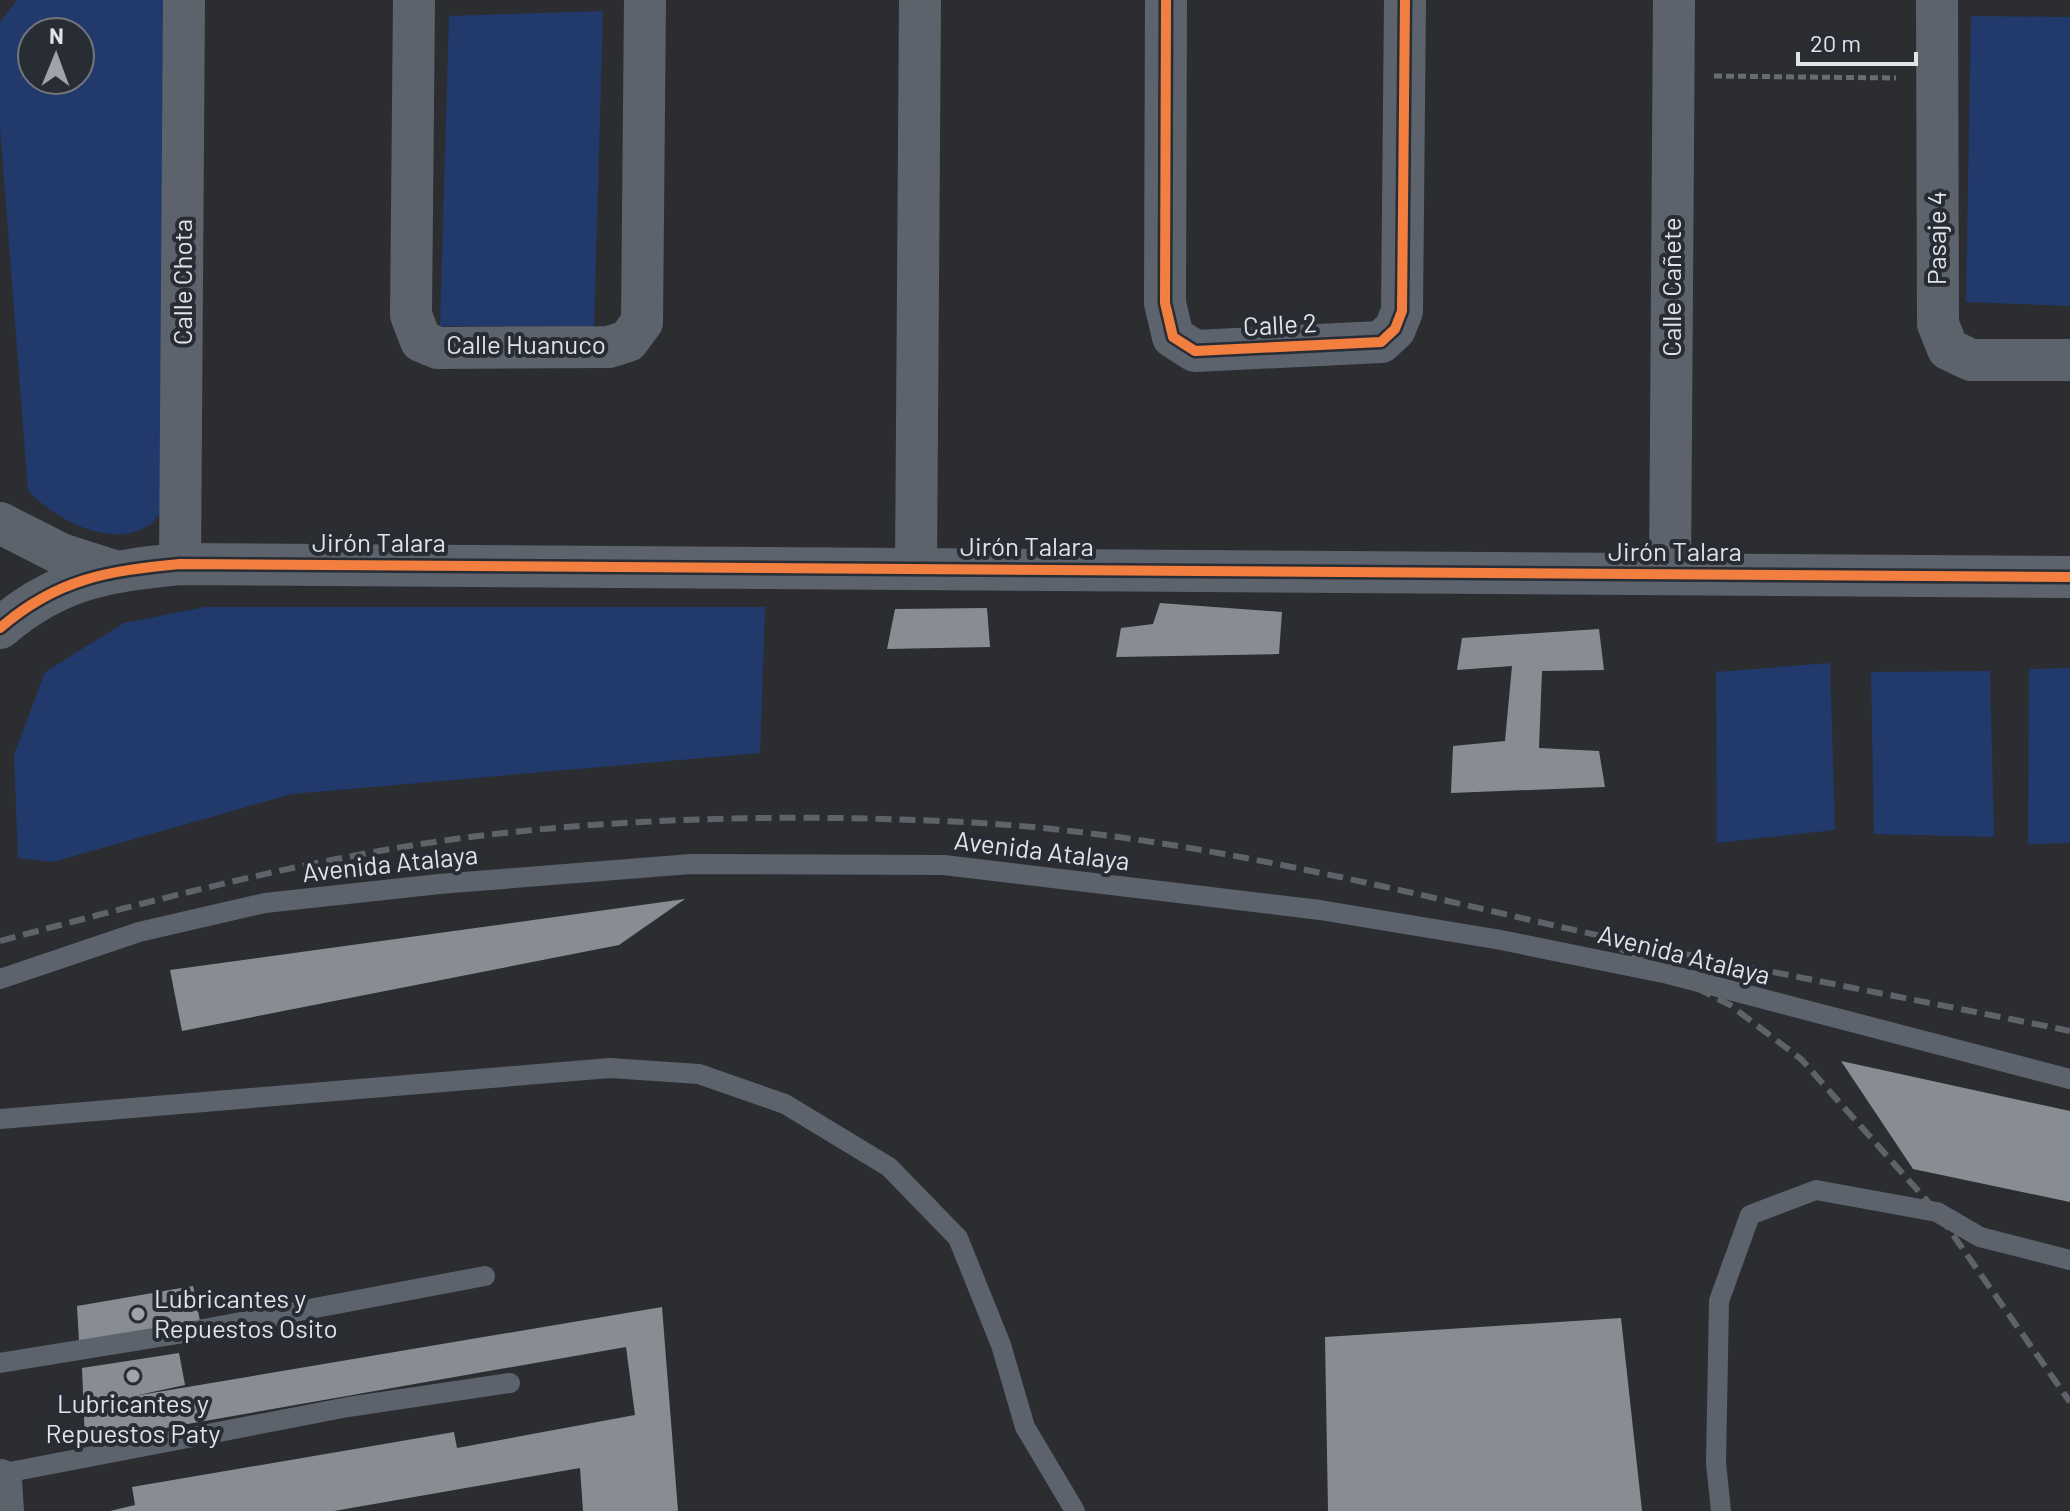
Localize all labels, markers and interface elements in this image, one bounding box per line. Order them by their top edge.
north arrow [16,16,96,96]
scale bar [1798,16,1916,66]
text: N [49,22,64,48]
text: 20 m [1810,28,1861,57]
street label: Pasaje 4 [1920,191,1951,285]
street label: Calle Cañete [1655,217,1686,357]
street label: Calle Chota [166,219,197,345]
street label: Calle 2 [1242,306,1318,341]
street label: Calle Huanuco [446,328,606,359]
street label: Jirón Talara [312,526,446,557]
street label: Jirón Talara [960,530,1094,561]
street label: Jirón Talara [1608,535,1742,566]
street label: Avenida Atalaya [953,823,1132,876]
street label: Avenida Atalaya [300,838,479,887]
street label: Avenida Atalaya [1595,917,1774,990]
place label: Lubricantes y Repuestos Osito [154,1282,338,1343]
marker: Lubricantes y Repuestos Osito [129,1305,147,1323]
marker: Lubricantes y Repuestos Paty [124,1367,142,1385]
place label: Lubricantes y Repuestos Paty [46,1387,221,1448]

